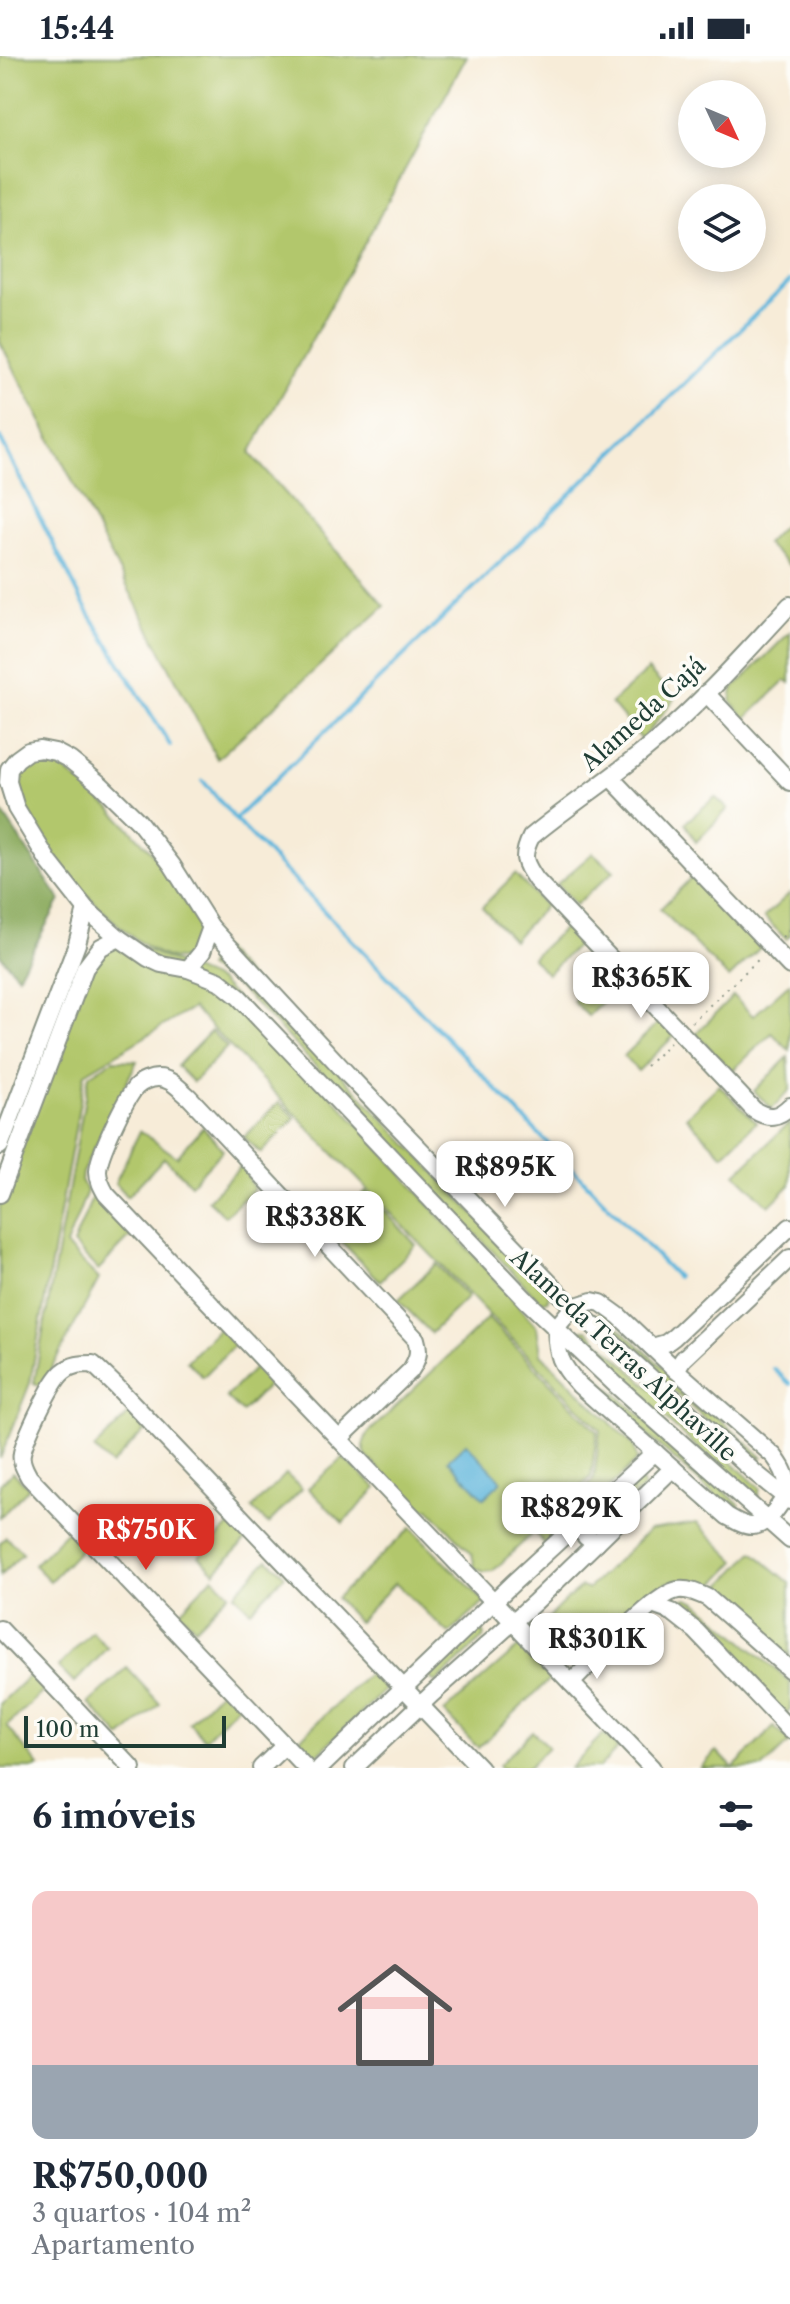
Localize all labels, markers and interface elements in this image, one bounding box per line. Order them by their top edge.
text: 15:44 [40,10,115,47]
north arrow [678,80,766,168]
map controls [678,80,766,272]
button: layers [678,184,766,272]
street label: Alameda Cajá [574,650,711,778]
pin: R$365K [576,952,706,1020]
text: R$365K [591,962,691,994]
pin: R$895K [440,1141,570,1209]
text: R$895K [454,1151,556,1183]
pin: R$338K [250,1191,380,1259]
text: R$338K [265,1201,365,1233]
street label: Alameda Terras Alphaville [504,1242,743,1467]
pin: R$829K [506,1482,636,1550]
text: R$829K [520,1492,622,1524]
pin: R$750K [81,1504,211,1572]
text: R$750K [96,1514,196,1546]
pin: R$301K [532,1613,662,1681]
text: R$301K [548,1623,646,1655]
scale bar [24,1712,226,1748]
text: 100 m [36,1716,99,1743]
icon: filters [714,1794,758,1838]
text: 6 imóveis [32,1795,196,1837]
icon: home [323,1943,467,2087]
text: R$750,000 [32,2155,209,2197]
text: 3 quartos · 104 m² [32,2197,251,2229]
text: Apartamento [32,2229,195,2261]

